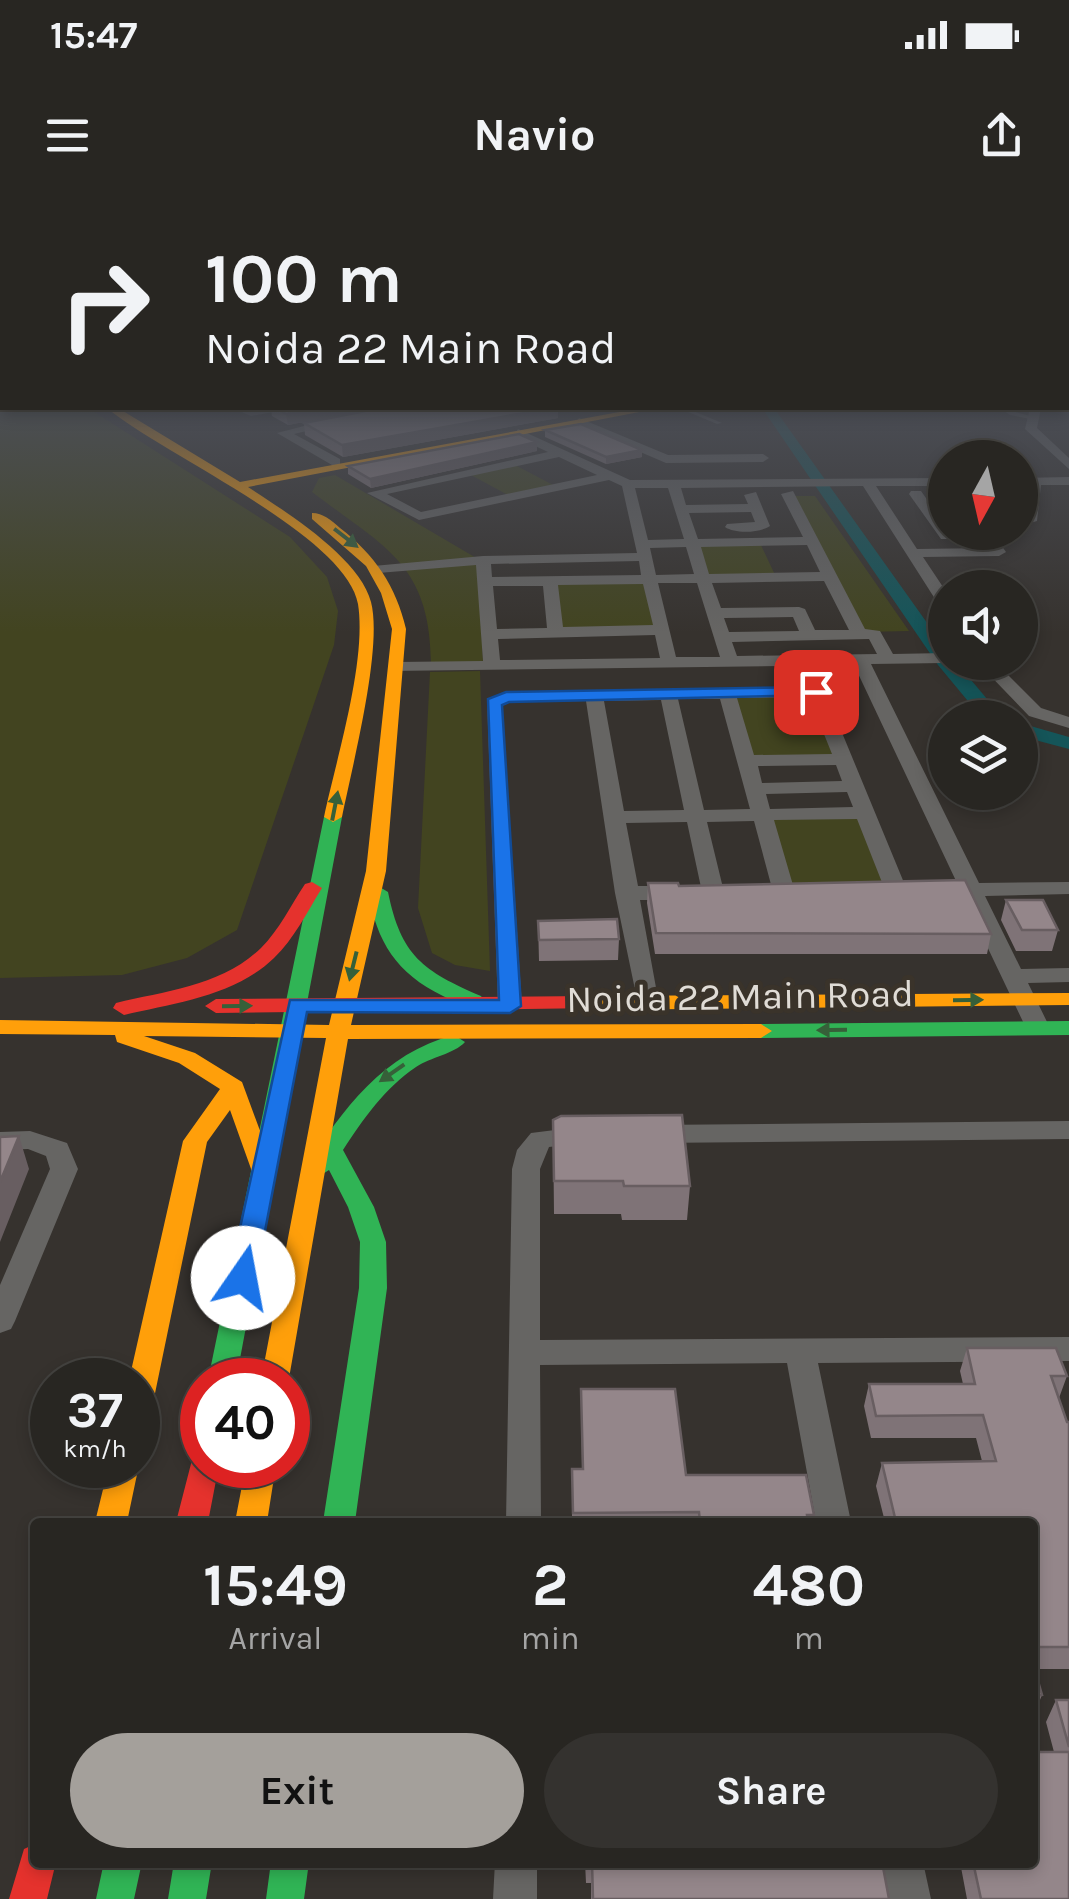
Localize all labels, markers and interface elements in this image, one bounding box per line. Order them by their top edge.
text: 15:47 [50,13,137,58]
icon: menu [40,108,95,163]
icon: share [974,108,1029,163]
text: Navio [473,109,596,161]
text: 100 m [205,238,403,320]
icon: right [40,240,170,370]
text: Noida 22 Main Road [205,322,616,374]
north arrow [928,440,1038,550]
map controls [928,440,1038,810]
one-way arrow [333,527,358,548]
button: sound [928,570,1038,680]
pin [774,650,859,735]
icon: arrive [789,665,844,720]
button: layers [928,700,1038,810]
one-way arrow [328,790,343,821]
one-way arrow [345,951,360,982]
street label: Noida 22 Main Road [566,971,914,1022]
one-way arrow [953,992,985,1008]
one-way arrow [222,998,254,1014]
one-way arrow [815,1022,847,1038]
one-way arrow [378,1063,405,1082]
position arrow [191,1226,295,1330]
speed limit sign: 40 [180,1358,310,1488]
text: 37 [67,1381,123,1440]
text: km/h [63,1434,127,1463]
text: 15:49 [203,1550,348,1620]
text: 2 [532,1550,568,1620]
text: 480 [753,1550,865,1620]
text: Arrival [229,1620,322,1657]
text: min [521,1620,580,1657]
text: m [794,1620,824,1657]
button: Exit [70,1733,524,1848]
button: Share [544,1733,998,1848]

